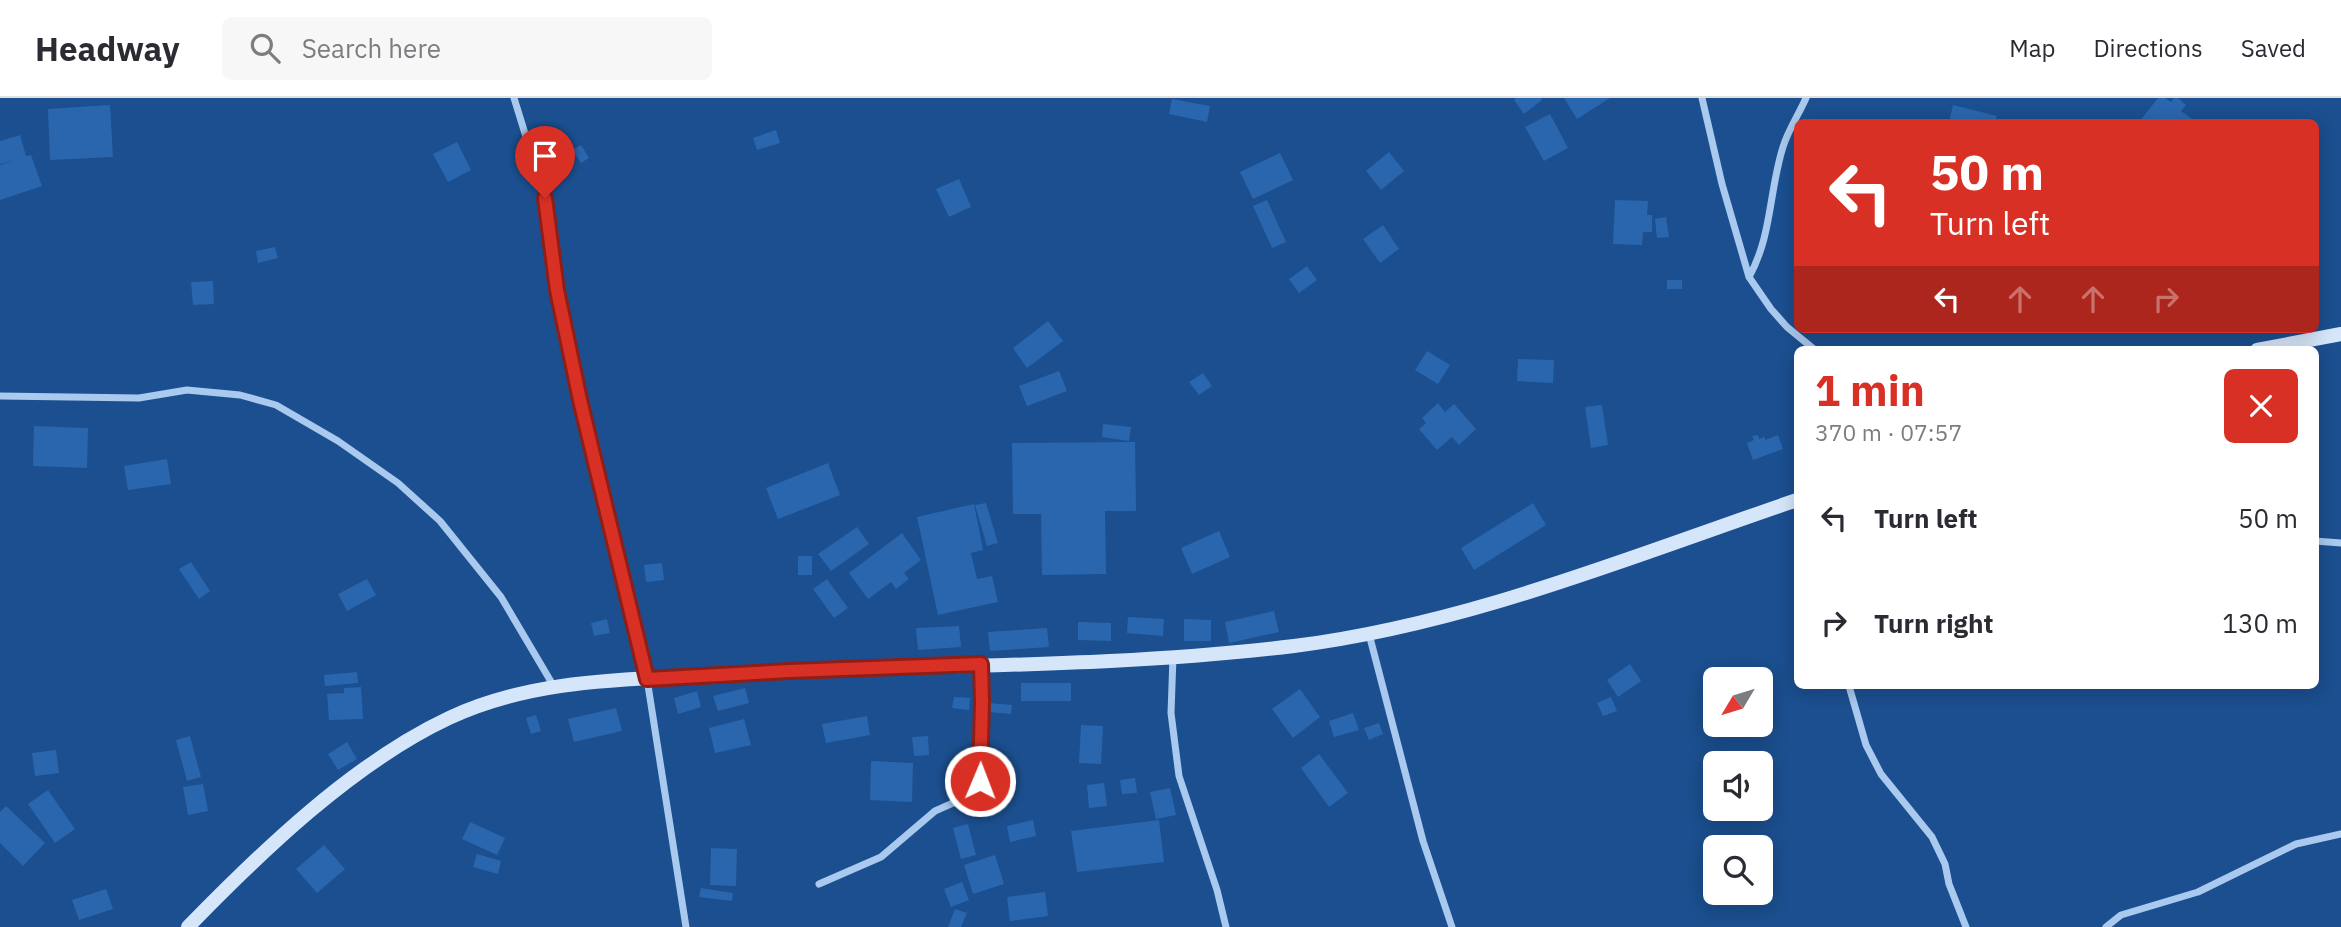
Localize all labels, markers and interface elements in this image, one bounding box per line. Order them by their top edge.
search box [222,17,712,80]
text: Headway [35,27,180,70]
icon: search [246,29,284,67]
text: Search here [302,31,441,65]
text: Map [2009,32,2055,64]
text: Directions [2093,32,2203,64]
text: Saved [2241,32,2306,64]
pin [515,126,575,198]
icon: arrive [526,137,564,175]
text: 50 m [1930,140,2044,203]
icon: left [1815,147,1906,238]
text: Turn left [1930,202,2050,244]
icon: left [1928,280,1966,318]
icon: ahead [2001,280,2039,318]
icon: ahead [2074,280,2112,318]
icon: right [2147,280,2185,318]
text: 1 min [1815,363,1925,418]
button: close [2224,369,2298,443]
text: 370 m · 07:57 [1815,417,1962,447]
icon: left [1815,499,1853,537]
text: Turn left [1874,501,1977,535]
text: 50 m [2238,501,2298,535]
icon: right [1815,604,1853,642]
text: Turn right [1874,606,1993,640]
text: 130 m [2222,606,2298,640]
north arrow [1703,667,1773,737]
map controls [1703,667,1773,905]
position arrow [943,744,1017,818]
button: sound [1703,751,1773,821]
button: search [1703,835,1773,905]

